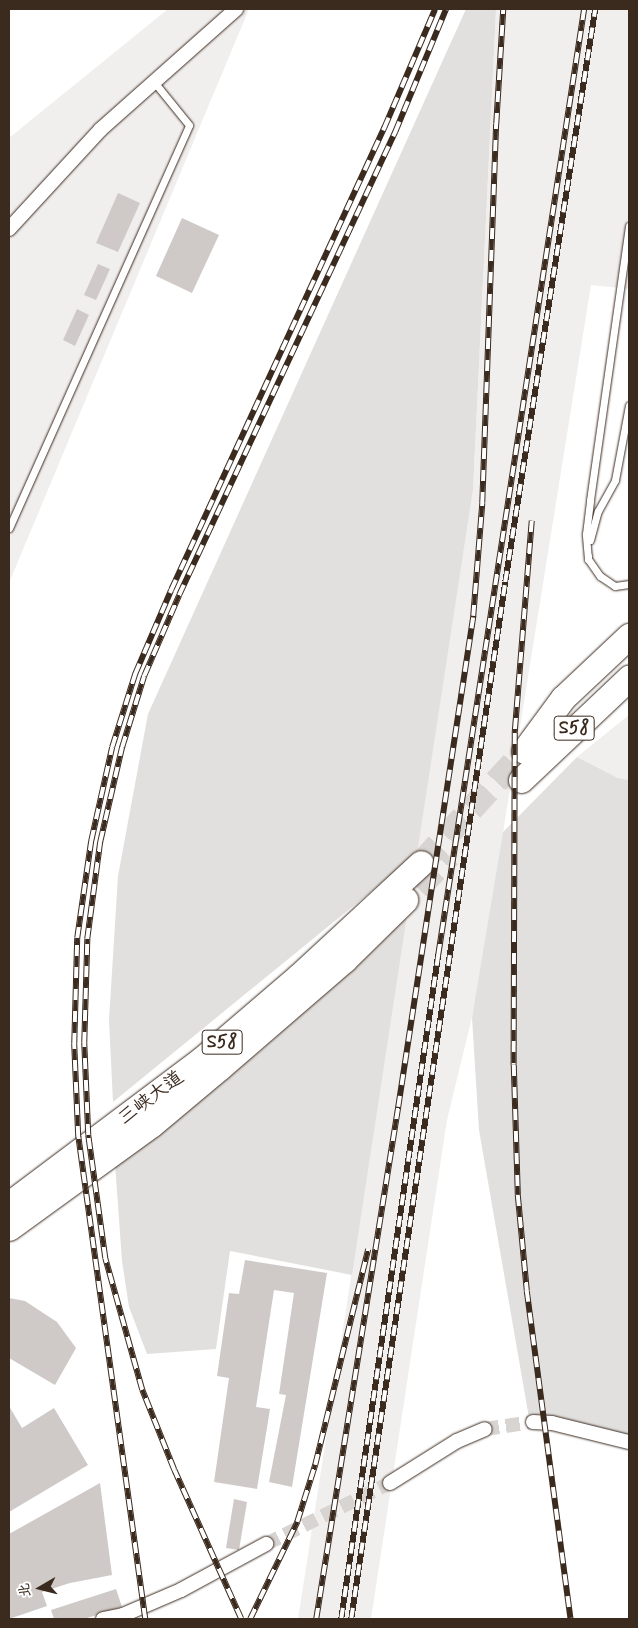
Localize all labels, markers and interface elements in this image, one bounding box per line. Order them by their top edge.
road number: S58 [553,712,595,744]
road number: S58 [201,1026,243,1058]
street label: 三峡大道 [114,1066,188,1130]
north arrow [15,1563,65,1613]
text: 北 [15,1582,35,1598]

